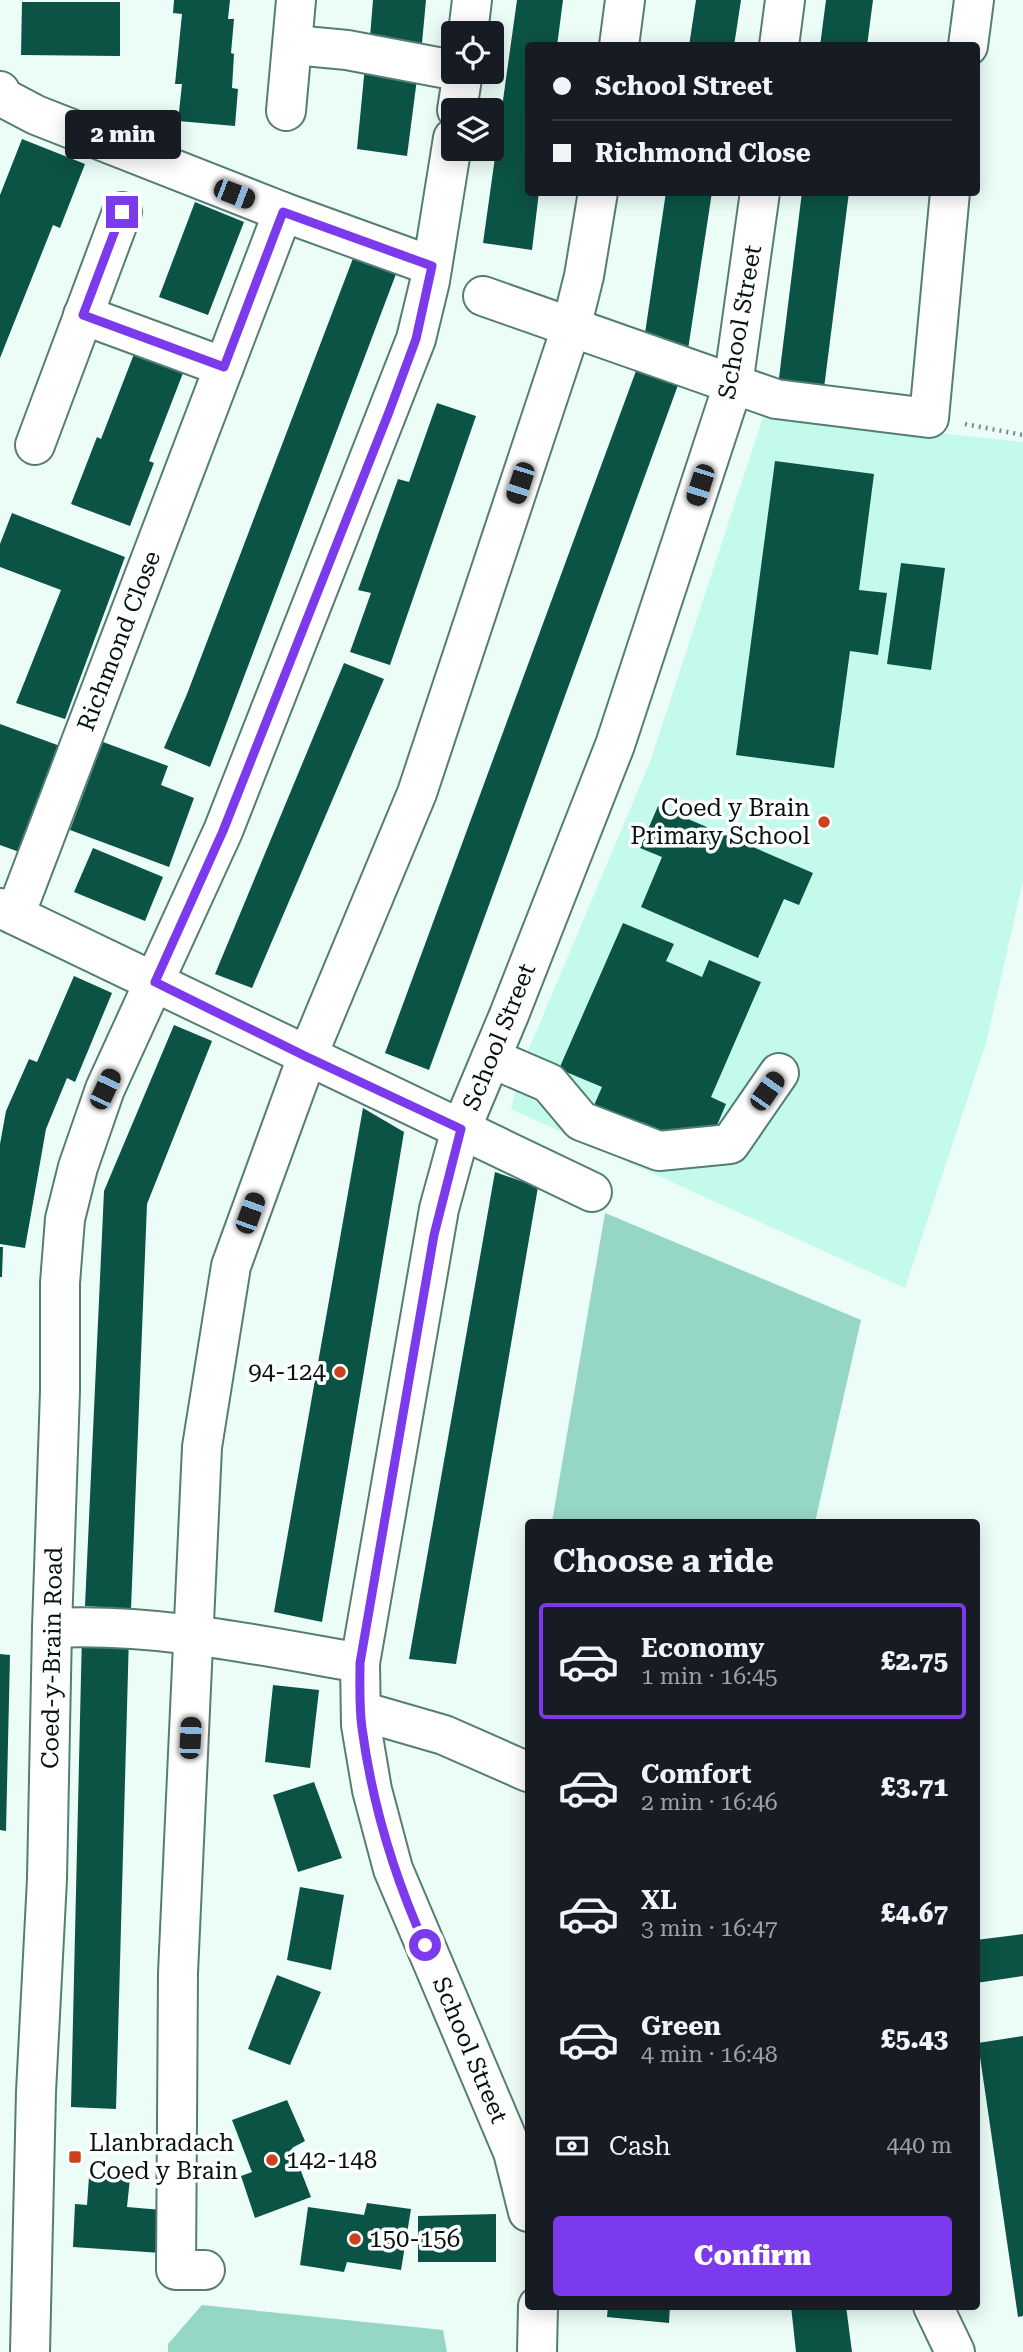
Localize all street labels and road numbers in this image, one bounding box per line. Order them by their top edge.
street label: School Street [713,243,767,401]
street label: Richmond Close [72,547,166,735]
street label: School Street [457,959,541,1115]
street label: Coed-y-Brain Road [36,1547,68,1769]
street label: School Street [427,1973,513,2127]

